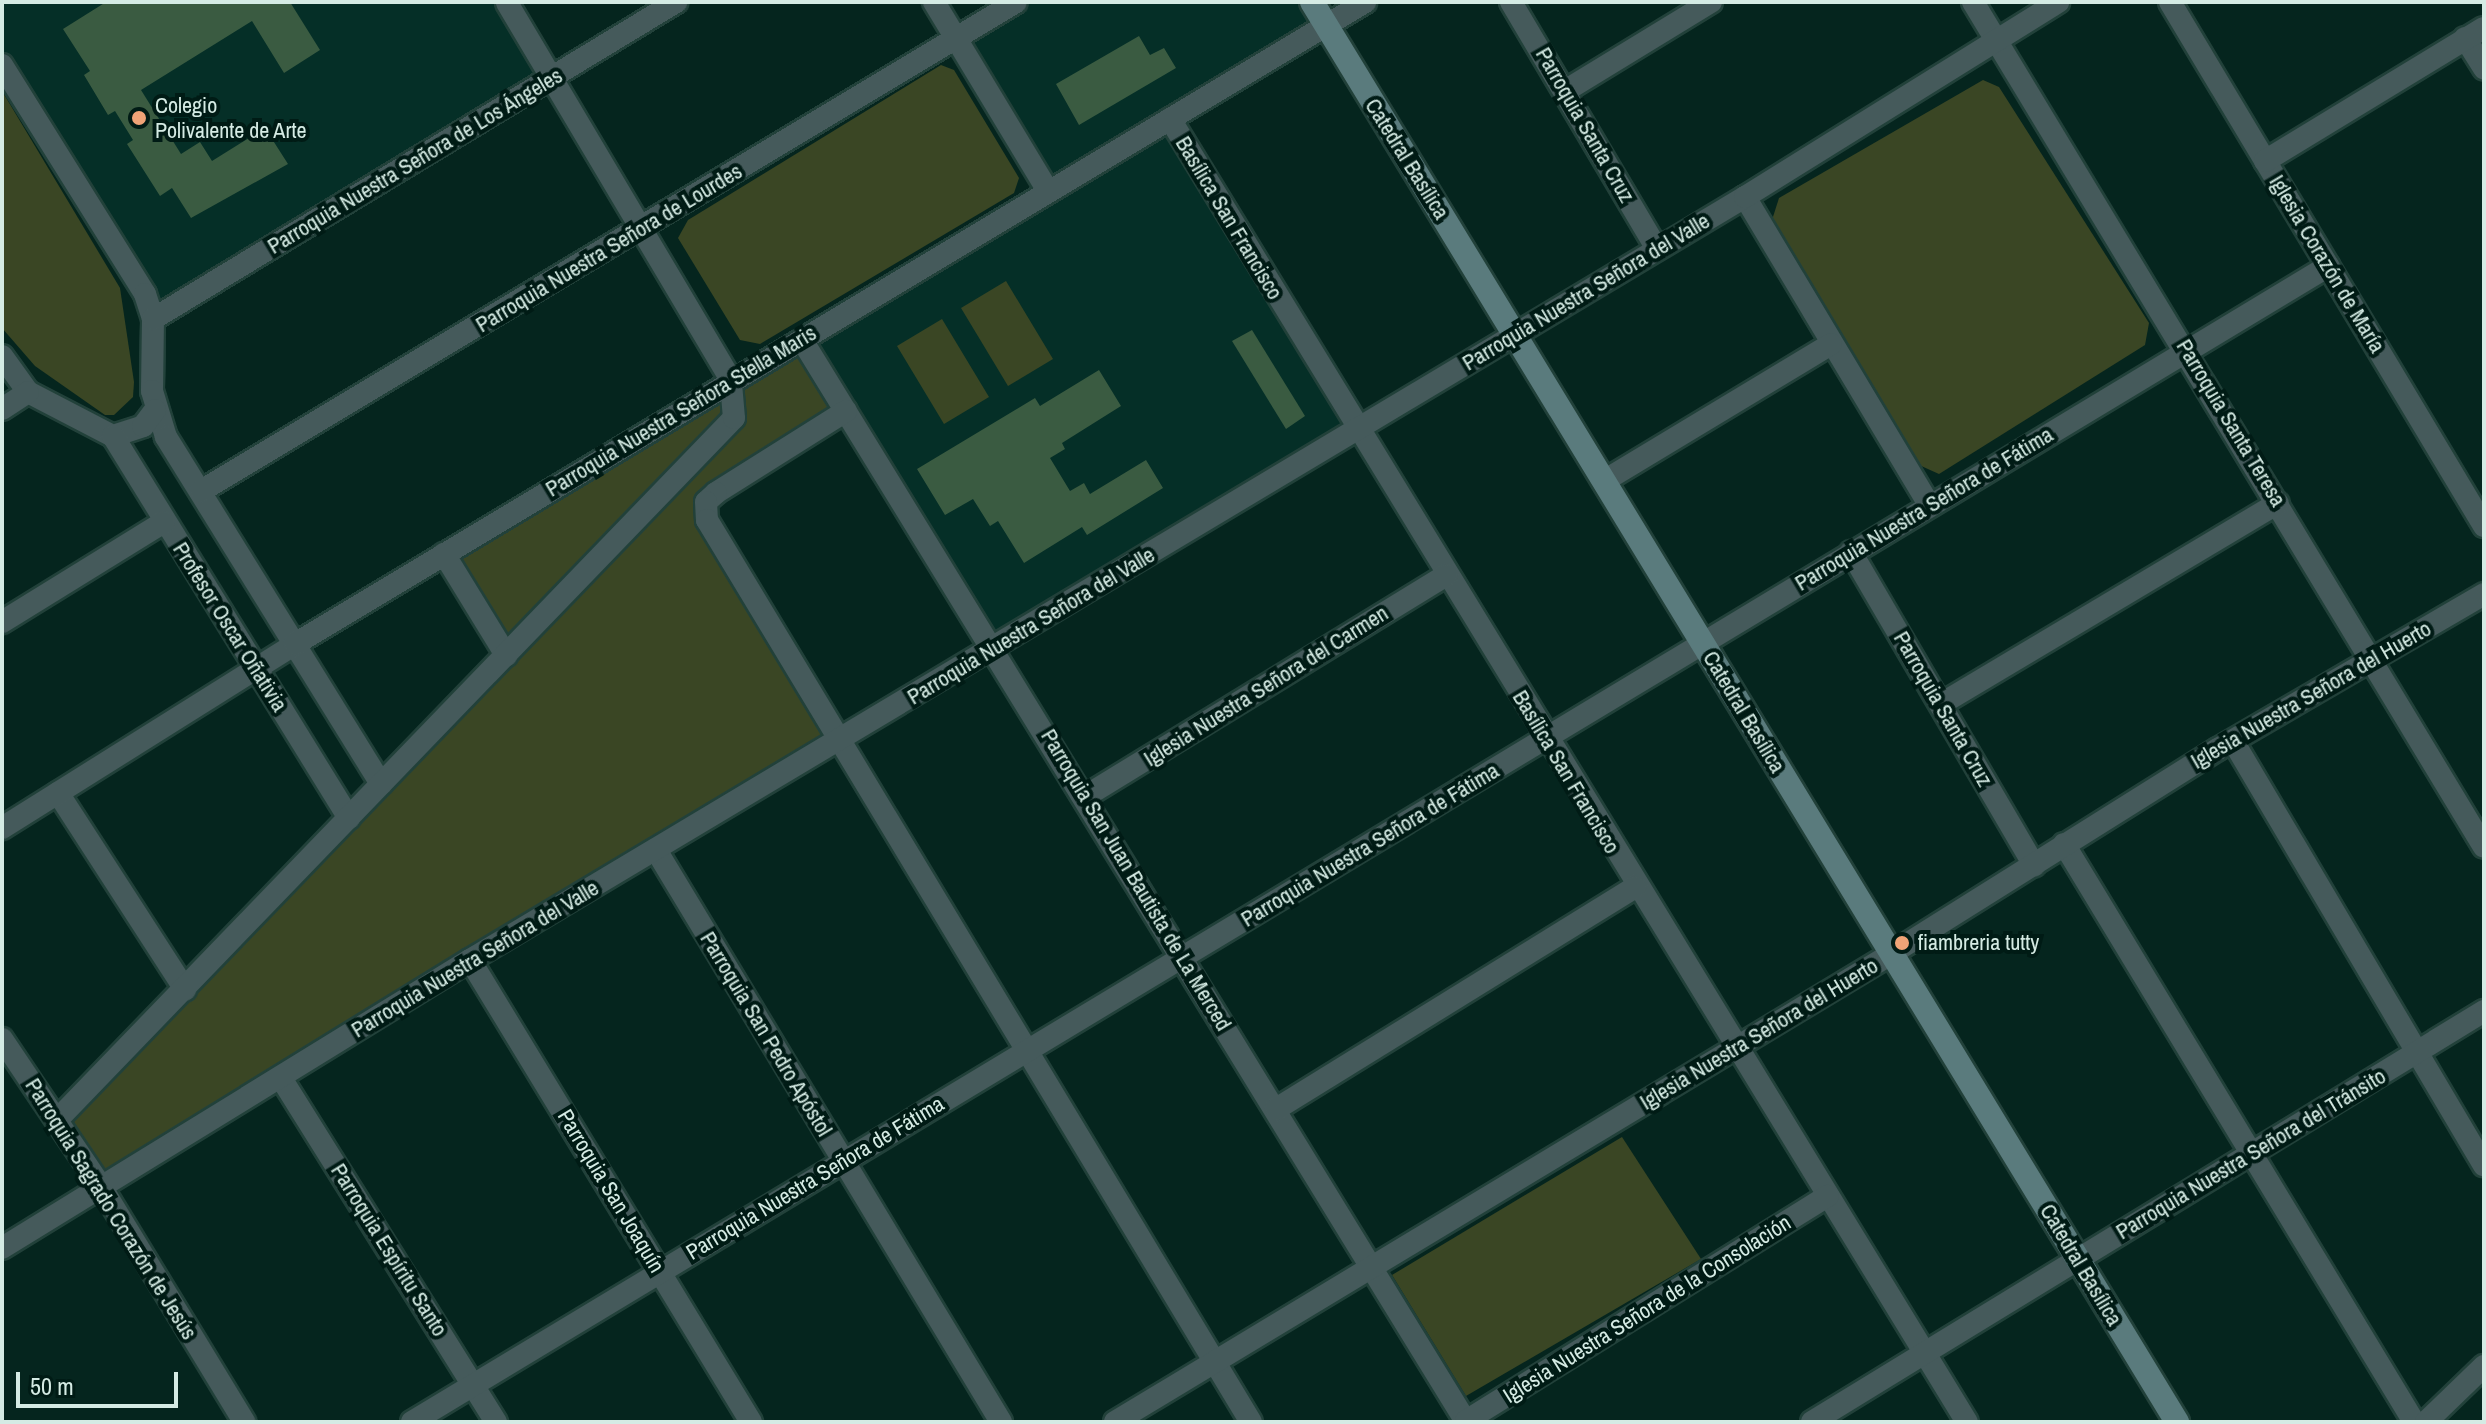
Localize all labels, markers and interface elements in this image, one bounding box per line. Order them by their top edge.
street label: Parroquia Santa Cruz [1530,43,1640,207]
street label: Parroquia Nuestra Señora de Los Ángeles [262,62,568,260]
place label: Colegio Polivalente de Arte [155,92,307,144]
street label: Catedral Basílica [1359,94,1455,224]
marker: Colegio Polivalente de Arte [130,109,148,127]
street label: Basílica San Francisco [1170,132,1288,304]
street label: Parroquia Nuestra Señora de Lourdes [471,158,747,338]
street label: Iglesia Corazón de María [2264,170,2390,358]
street label: Parroquia Nuestra Señora del Valle [1458,208,1714,376]
street label: Parroquia Nuestra Señora Stella Maris [541,320,821,502]
street label: Parroquia Santa Teresa [2171,335,2291,511]
street label: Parroquia Nuestra Señora de Fátima [1790,421,2058,597]
street label: Profesor Oscar Oñativia [167,538,293,716]
street label: Parroquia Nuestra Señora del Valle [903,542,1159,710]
street label: Iglesia Nuestra Señora del Carmen [1139,600,1393,772]
street label: Iglesia Nuestra Señora del Huerto [2186,615,2436,775]
street label: Parroquia Santa Cruz [1888,627,1998,791]
street label: Catedral Basílica [1697,646,1791,778]
street label: Basílica San Francisco [1507,686,1625,858]
street label: Parroquia San Juan Bautista de La Merced [1035,724,1237,1036]
street label: Parroquia Nuestra Señora de Fátima [1236,757,1504,933]
street label: Parroquia Nuestra Señora del Valle [347,875,603,1043]
street label: Parroquia San Pedro Apóstol [694,927,838,1141]
place label: fiambreria tutty [1918,930,2039,956]
marker: fiambreria tutty [1893,934,1911,952]
street label: Iglesia Nuestra Señora del Huerto [1635,952,1883,1116]
street label: Parroquia Nuestra Señora del Tránsito [2111,1063,2391,1245]
street label: Parroquia Sagrado Corazón de Jesús [20,1074,202,1344]
street label: Parroquia Nuestra Señora de Fátima [681,1090,949,1266]
street label: Parroquia San Joaquín [552,1105,670,1277]
street label: Parroquia Espíritu Santo [325,1159,453,1341]
street label: Catedral Basílica [2034,1199,2128,1331]
street label: Iglesia Nuestra Señora de la Consolación [1498,1209,1796,1409]
scale bar [20,1356,182,1406]
text: 50 m [30,1370,74,1402]

